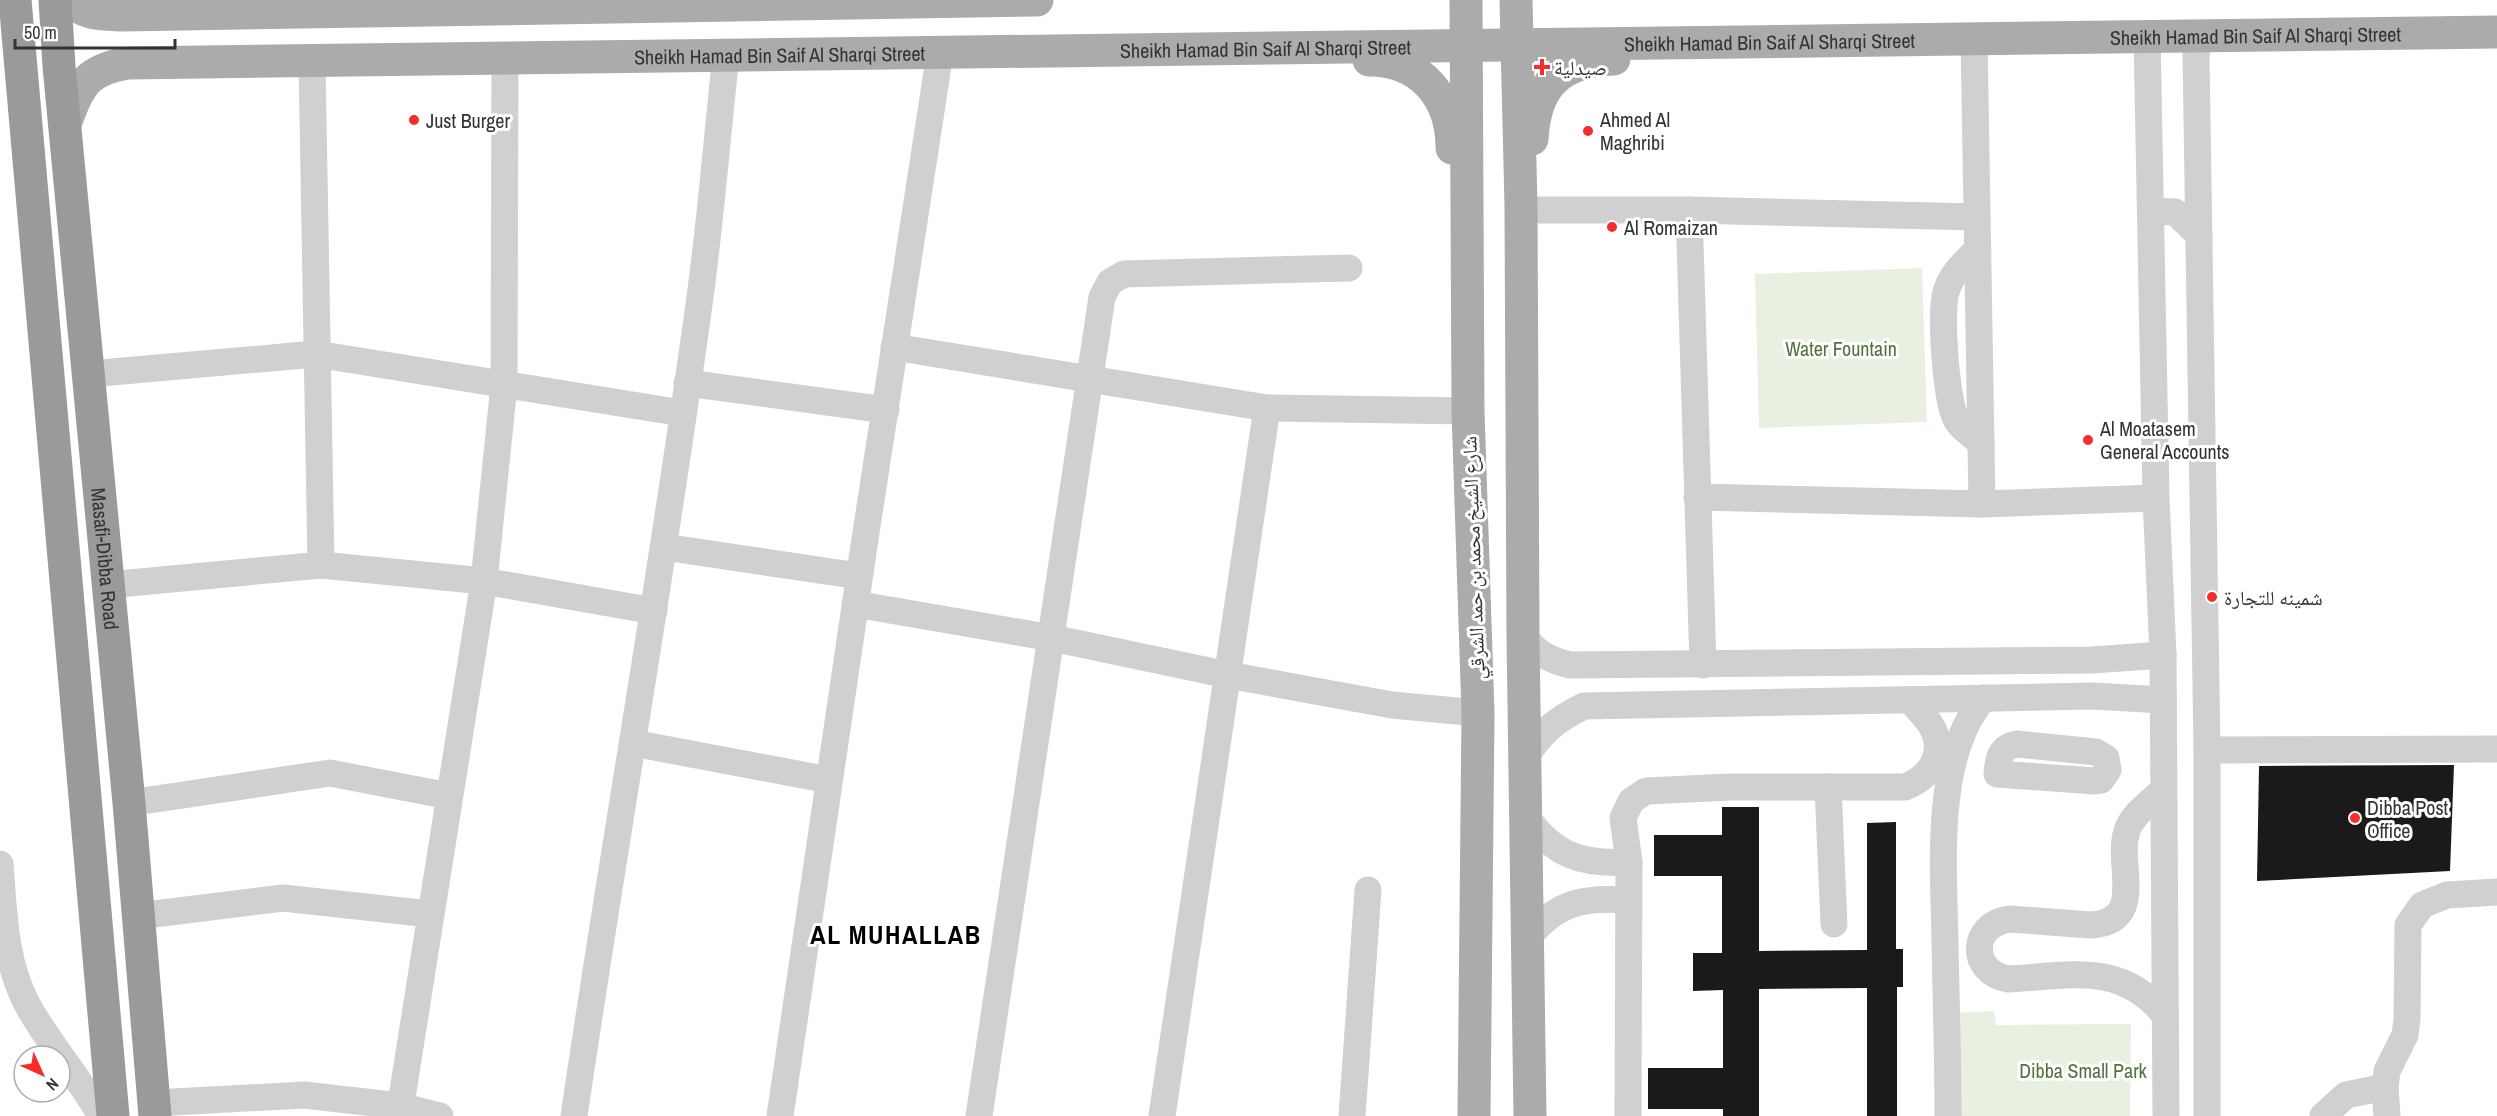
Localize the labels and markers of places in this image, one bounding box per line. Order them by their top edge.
place label: صيدلية [1554,54,1607,81]
marker: صيدلية [1535,60,1549,74]
place label: Ahmed Al Maghribi [1599,106,1670,156]
place label: Just Burger [426,107,510,134]
marker: Just Burger [407,113,421,127]
marker: Ahmed Al Maghribi [1581,124,1595,138]
place label: Al Romaizan [1623,214,1718,241]
marker: Al Romaizan [1605,220,1619,234]
place label: Al Moatasem General Accounts [2099,415,2229,465]
marker: Al Moatasem General Accounts [2081,433,2095,447]
place label: شمينه للتجارة [2224,584,2323,611]
marker: شمينه للتجارة [2205,590,2219,604]
place label: Dibba Post Office [2367,794,2449,844]
marker: Dibba Post Office [2348,811,2362,825]

